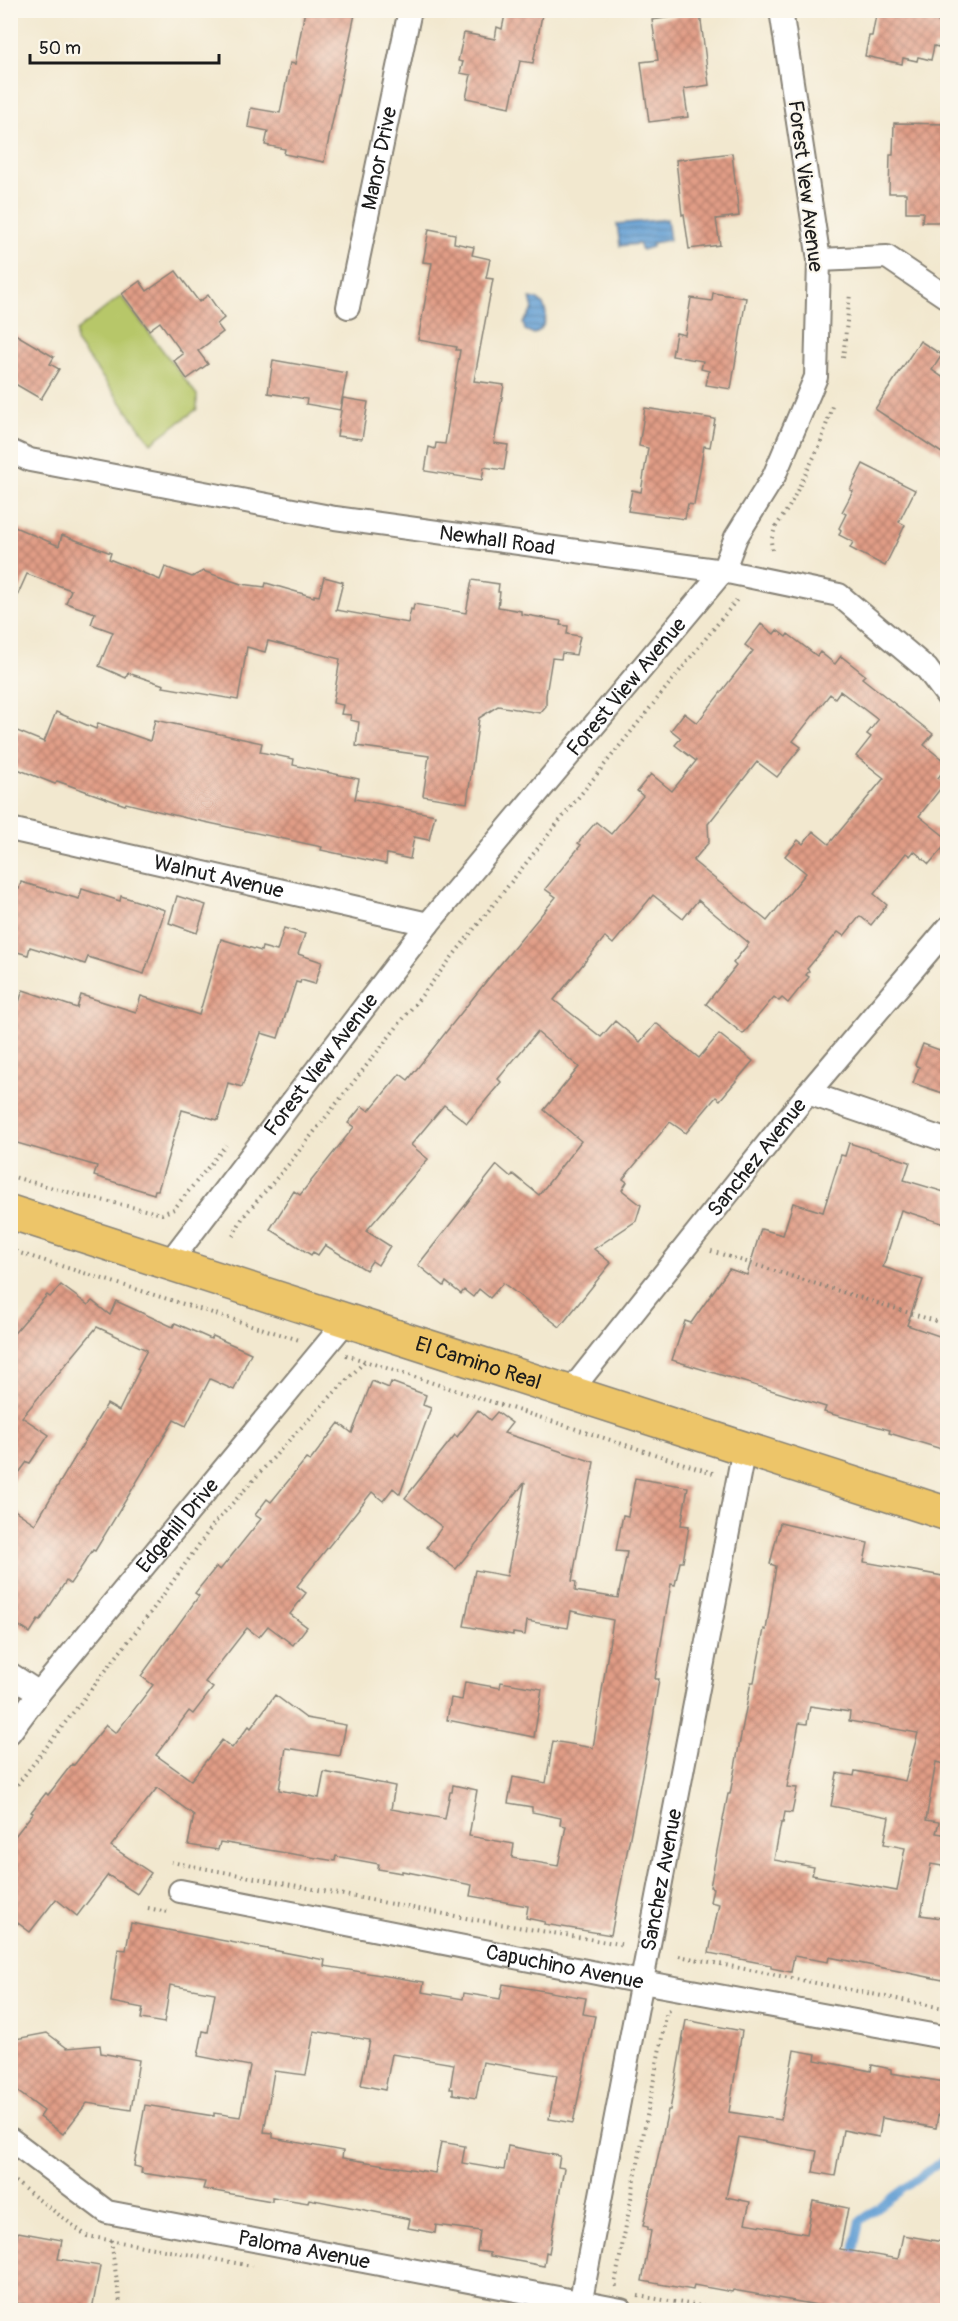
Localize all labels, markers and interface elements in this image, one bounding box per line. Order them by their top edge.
scale bar [30,27,219,65]
text: 50 m [39,37,81,60]
street label: Forest View Avenue [782,99,830,274]
street label: Manor Drive [356,104,404,212]
street label: Newhall Road [438,519,557,562]
street label: Forest View Avenue [561,611,693,762]
street label: Walnut Avenue [151,849,287,905]
street label: Forest View Avenue [258,987,385,1141]
street label: Sanchez Avenue [702,1092,813,1222]
street label: El Camino Real [412,1330,545,1396]
street label: Edgehill Drive [131,1472,225,1579]
street label: Sanchez Avenue [635,1806,689,1953]
street label: Capuchino Avenue [483,1939,646,1996]
street label: Paloma Avenue [236,2224,373,2276]

